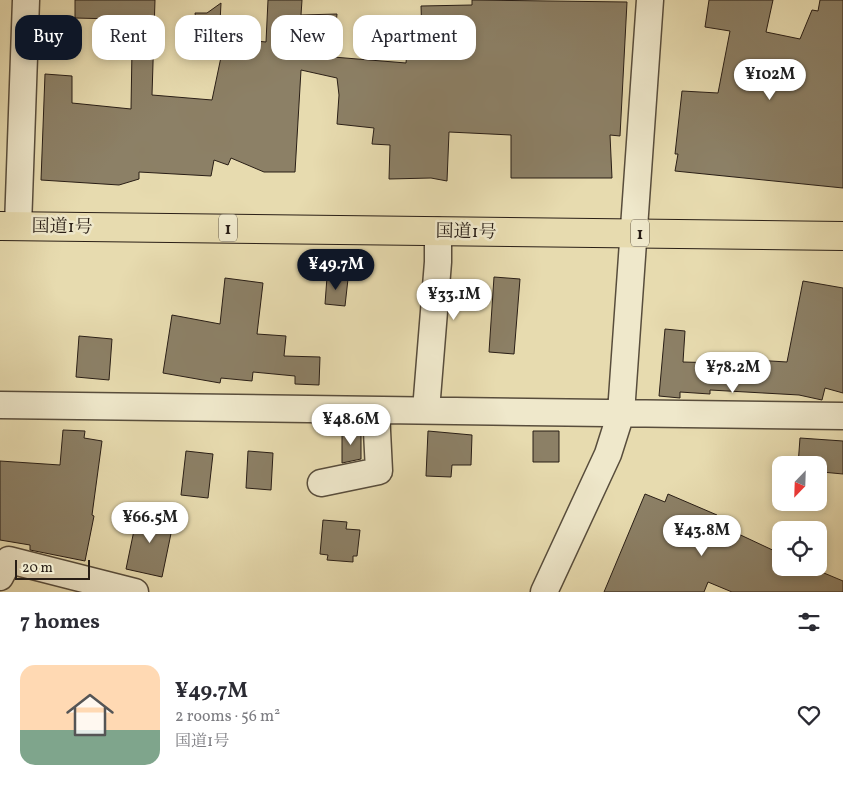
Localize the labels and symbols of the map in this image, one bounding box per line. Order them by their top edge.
pin: ¥102M [735,58,805,101]
street label: 国道1号 [31,214,93,241]
road number: 1 [219,214,237,242]
street label: 国道1号 [435,219,497,246]
road number: 1 [631,220,649,247]
pin: ¥49.7M [295,248,377,291]
pin: ¥33.1M [413,278,495,321]
pin: ¥78.2M [692,352,774,394]
pin: ¥48.6M [310,404,392,446]
north arrow [772,456,828,511]
pin: ¥66.5M [109,502,191,544]
pin: ¥43.8M [661,514,743,557]
scale bar [15,557,90,580]

